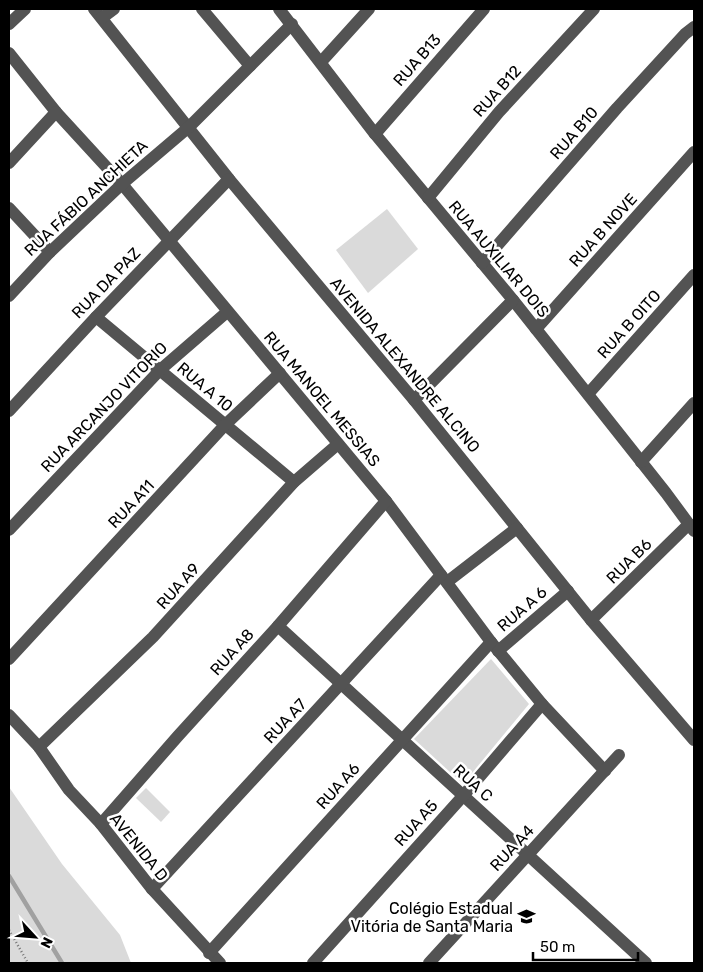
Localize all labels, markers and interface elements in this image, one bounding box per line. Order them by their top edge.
street label: RUA B13 [389,30,445,90]
street label: RUA B12 [469,61,525,121]
street label: RUA B10 [546,103,602,163]
street label: RUA FÁBIO ANCHIETA [21,136,152,260]
street label: RUA B NOVE [565,189,641,271]
street label: RUA AUXILIAR DOIS [445,197,553,321]
street label: RUA DA PAZ [68,244,144,322]
street label: AVENIDA ALEXANDRE ALCINO [326,274,484,456]
street label: RUA B OITO [593,286,665,362]
street label: RUA MANOEL MESSIAS [260,328,384,470]
street label: RUA ARCANJO VITORIO [37,338,171,476]
street label: RUA A 10 [173,358,237,416]
street label: RUA A11 [104,476,158,532]
street label: RUA B6 [602,534,656,588]
street label: RUA A9 [153,559,203,613]
street label: RUA A 6 [493,582,551,636]
street label: RUA A8 [206,625,258,679]
street label: RUA A7 [260,695,310,747]
street label: RUA A6 [312,759,364,813]
street label: RUA C [449,760,497,806]
street label: RUA A5 [390,796,442,850]
street label: AVENIDA D [106,809,172,885]
street label: RUA A4 [486,821,538,875]
place label: Colégio Estadual Vitória de Santa Maria [350,899,513,936]
school or university icon: Colégio Estadual Vitória de Santa Maria [517,907,537,927]
north arrow [10,912,60,962]
scale bar [533,930,638,962]
text: N [36,934,56,951]
text: 50 m [540,938,575,956]

